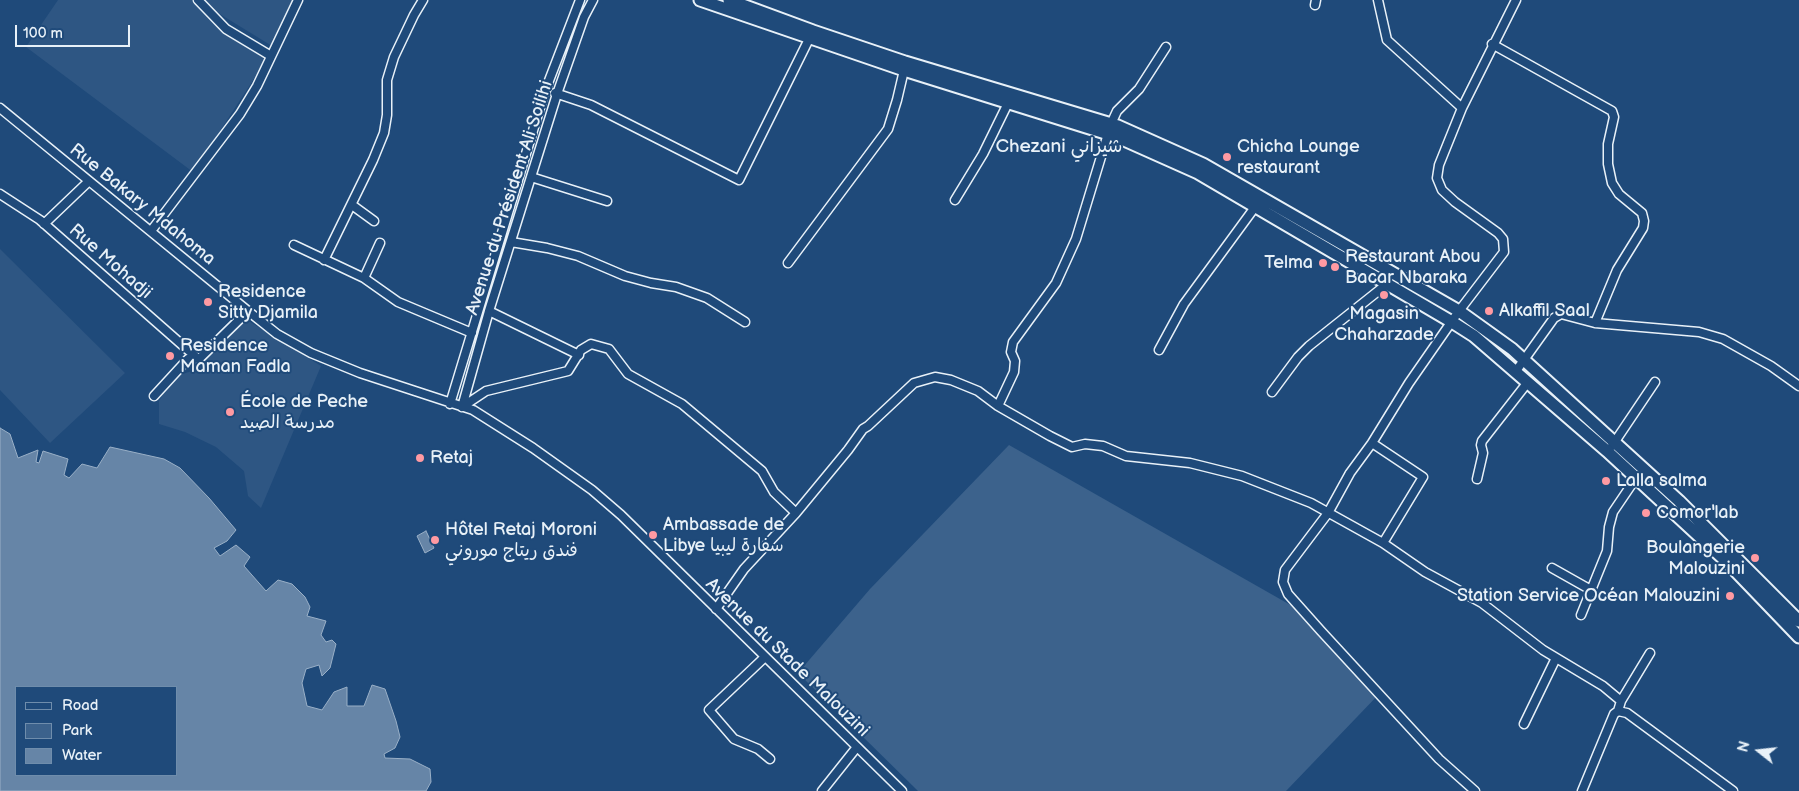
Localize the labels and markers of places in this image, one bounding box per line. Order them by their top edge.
place label: Chicha Lounge restaurant [1237,136,1360,178]
marker: Chicha Lounge restaurant [1221,151,1233,163]
place label: Restaurant Abou Bacar Nbaraka [1345,246,1481,288]
place label: Telma [1264,252,1313,274]
marker: Telma [1317,257,1329,269]
marker: Restaurant Abou Bacar Nbaraka [1329,261,1341,273]
place label: Residence Sitty Djamila [218,281,318,324]
marker: Magasin Chaharzade [1378,289,1390,301]
marker: Residence Sitty Djamila [202,296,214,308]
place label: Alkaffil Saal [1499,300,1590,322]
place label: Magasin Chaharzade [1334,303,1434,346]
marker: Alkaffil Saal [1483,305,1495,317]
place label: Residence Maman Fadla [180,335,291,378]
marker: Residence Maman Fadla [164,350,176,362]
place label: École de Peche مدرسة الصيد [240,391,368,434]
marker: École de Peche مدرسة الصيد [224,406,236,418]
place label: Retaj [430,447,473,469]
marker: Retaj [414,452,426,464]
place label: Lalla salma [1616,470,1707,492]
marker: Lalla salma [1600,475,1612,487]
place label: Comor'lab [1656,502,1739,524]
marker: Comor'lab [1640,507,1652,519]
place label: Ambassade de Libye سفارة ليبيا [663,514,784,556]
place label: Hôtel Retaj Moroni فندق ريتاج موروني [445,519,597,562]
marker: Ambassade de Libye سفارة ليبيا [647,529,659,541]
marker: Hôtel Retaj Moroni فندق ريتاج موروني [429,534,441,546]
place label: Boulangerie Malouzini [1646,537,1745,580]
marker: Boulangerie Malouzini [1749,552,1761,564]
place label: Station Service Océan Malouzini [1457,585,1720,607]
marker: Station Service Océan Malouzini [1724,590,1736,602]

